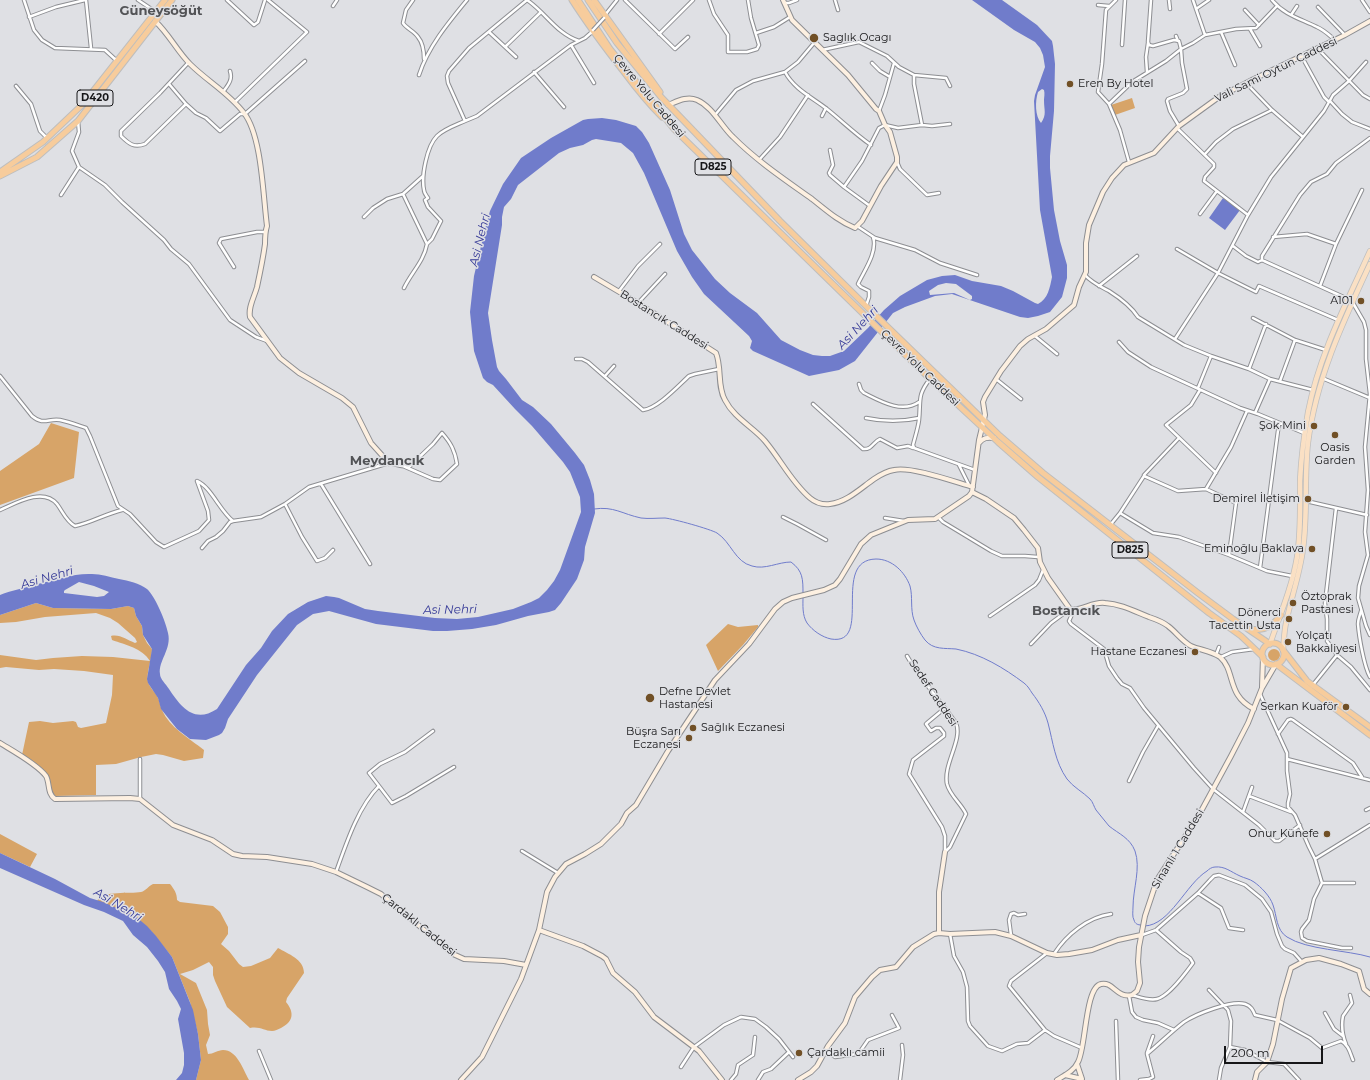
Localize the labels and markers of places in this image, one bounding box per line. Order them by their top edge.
place label: Saglık Ocagı [823,31,892,45]
marker: Saglık Ocagı [808,32,820,44]
place label: Eren By Hotel [1078,77,1153,91]
marker: Eren By Hotel [1065,79,1075,89]
place label: A101 [1330,294,1353,308]
marker: A101 [1356,296,1366,306]
place label: Şok Mini [1259,419,1306,433]
marker: Şok Mini [1309,421,1319,431]
marker: Oasis Garden [1330,430,1340,440]
place label: Oasis Garden [1315,441,1355,467]
place label: Demirel İletişim [1213,492,1300,506]
marker: Demirel İletişim [1303,494,1313,504]
place label: Eminoğlu Baklava [1204,542,1304,556]
marker: Eminoğlu Baklava [1307,544,1317,554]
place label: Öztoprak Pastanesi [1301,590,1354,616]
marker: Öztoprak Pastanesi [1288,598,1298,608]
place label: Dönerci Tacettin Usta [1209,606,1281,632]
marker: Dönerci Tacettin Usta [1284,614,1294,624]
place label: Yolçatı Bakkaliyesi [1296,629,1357,655]
marker: Yolçatı Bakkaliyesi [1283,637,1293,647]
place label: Hastane Eczanesi [1091,645,1187,659]
marker: Hastane Eczanesi [1190,647,1200,657]
place label: Defne Devlet Hastanesi [659,685,731,711]
marker: Defne Devlet Hastanesi [644,692,656,704]
place label: Serkan Kuaför [1261,700,1338,714]
marker: Serkan Kuaför [1341,702,1351,712]
place label: Sağlık Eczanesi [701,721,785,735]
marker: Sağlık Eczanesi [688,723,698,733]
place label: Büşra Sarı Eczanesi [626,725,681,751]
marker: Büşra Sarı Eczanesi [684,733,694,743]
place label: Onur Künefe [1248,827,1319,841]
marker: Onur Künefe [1322,829,1332,839]
place label: Çardaklı camii [807,1046,885,1060]
marker: Çardaklı camii [794,1048,804,1058]

